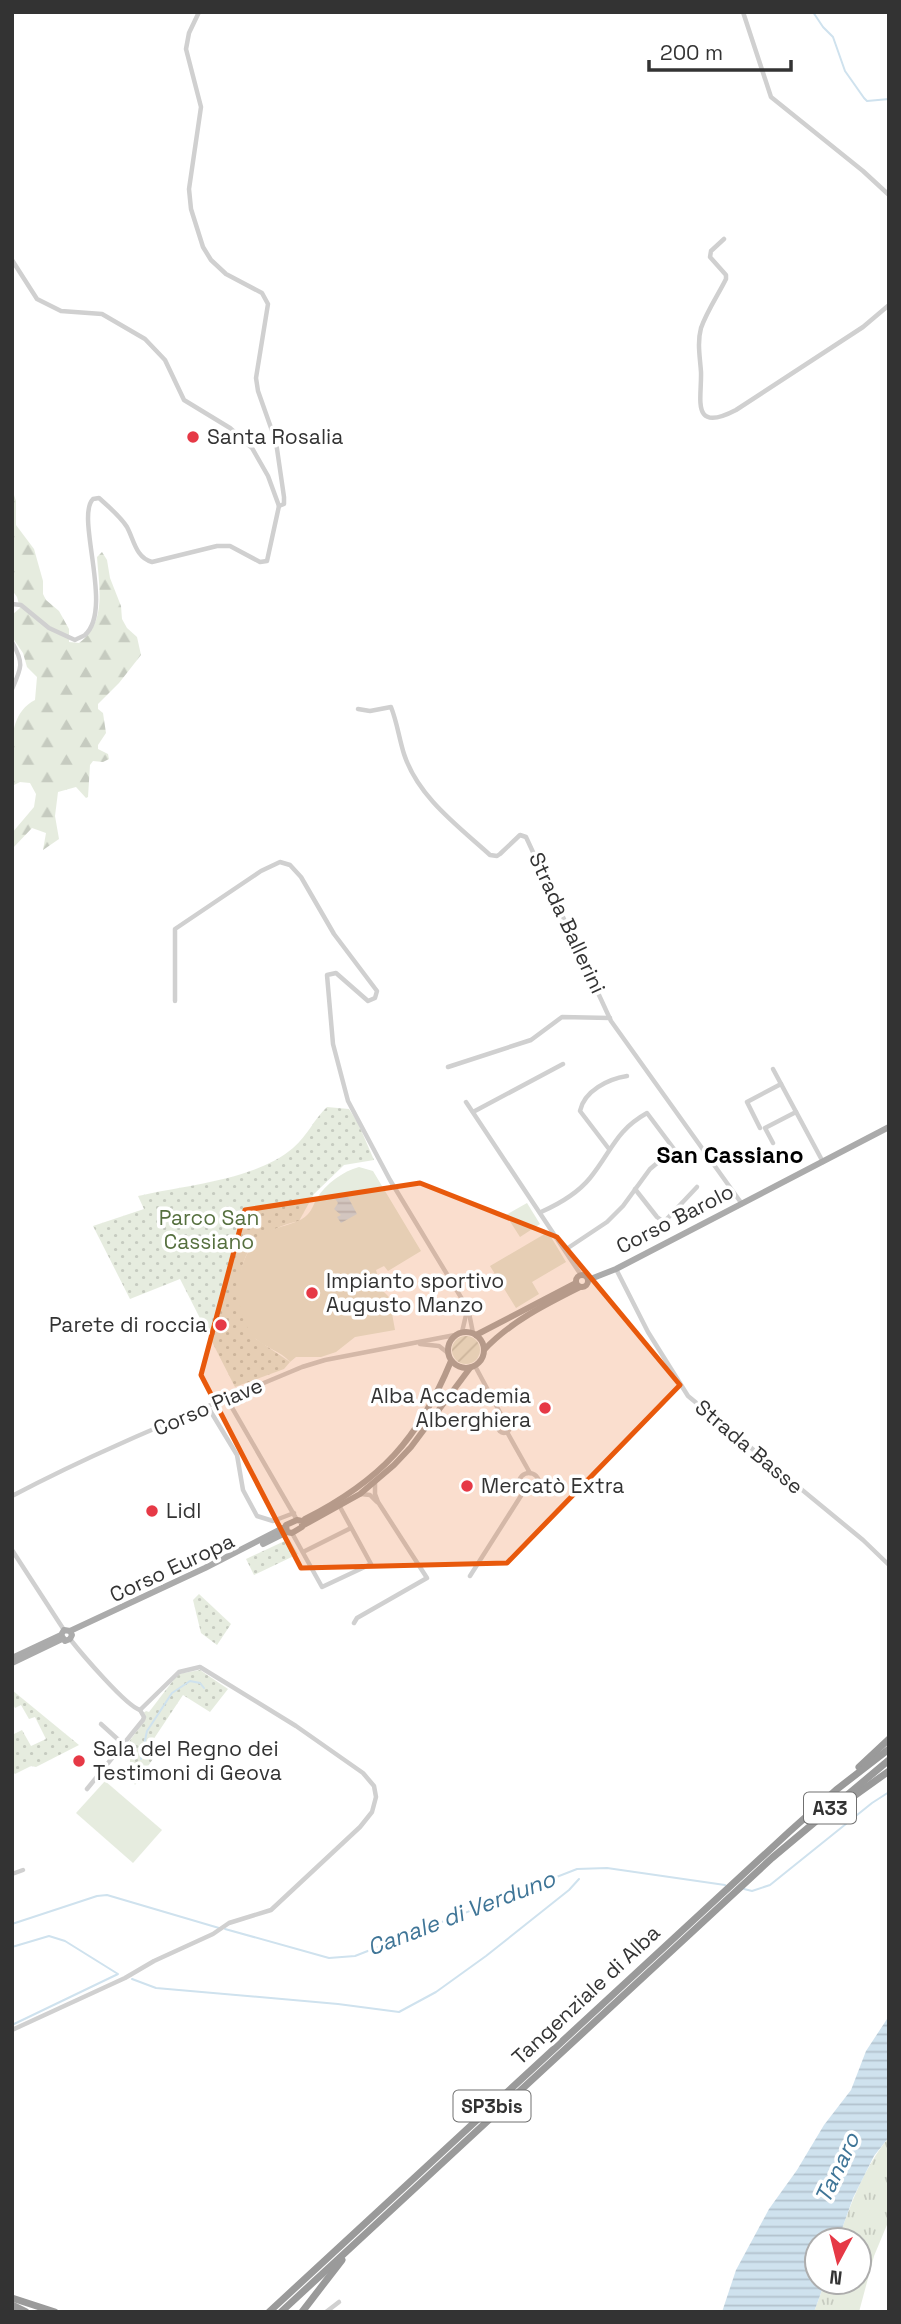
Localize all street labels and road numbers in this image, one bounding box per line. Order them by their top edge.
street label: Strada Ballerini [523,848,612,998]
street label: Corso Barolo [612,1177,738,1260]
street label: Corso Piave [149,1371,267,1442]
street label: Strada Basse [690,1393,809,1500]
street label: Corso Europa [105,1527,238,1608]
road number: A33 [804,1792,856,1824]
street label: Tangenziale di Alba [506,1919,665,2070]
road number: SP3bis [454,2090,530,2122]

